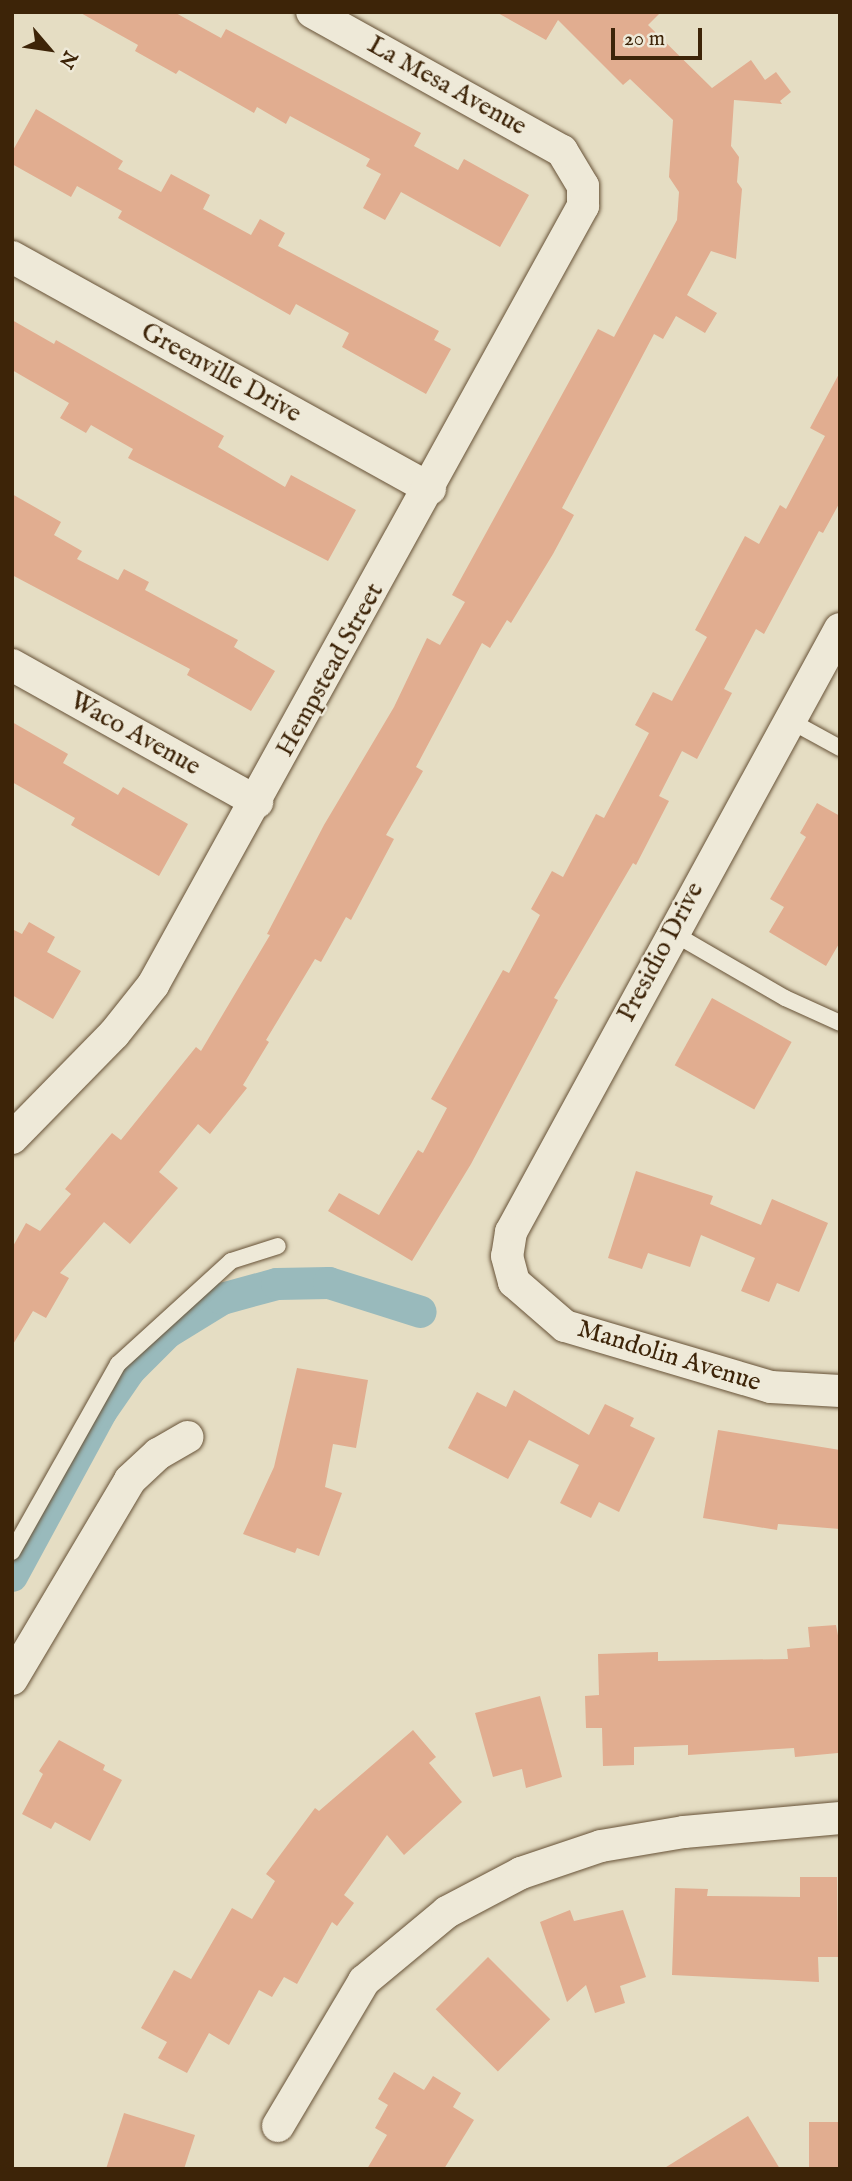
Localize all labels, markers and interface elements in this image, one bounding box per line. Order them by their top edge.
north arrow [14,14,84,84]
scale bar [614,14,705,58]
text: 20 m [624,26,665,53]
street label: La Mesa Avenue [362,29,532,143]
text: N [53,46,82,72]
street label: Greenville Drive [135,316,307,430]
street label: Hempstead Street [269,578,391,762]
street label: Waco Avenue [64,685,206,783]
street label: Presidio Drive [611,877,711,1027]
street label: Mandolin Avenue [573,1313,765,1399]

